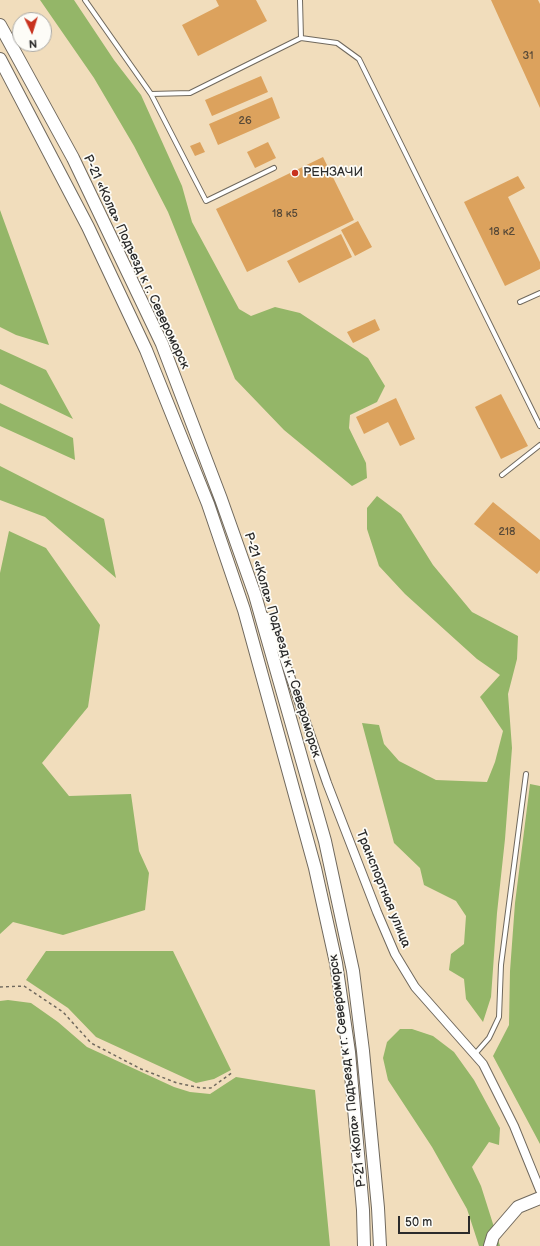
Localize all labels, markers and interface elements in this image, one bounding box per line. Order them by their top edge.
north arrow [12,12,52,52]
text: N [28,37,37,50]
house number: 31 [522,49,534,63]
house number: 26 [238,114,252,128]
street label: Р-21 «Кола» Подъезд к г. Североморск [79,152,193,372]
place label: РЕНЗАЧИ [303,165,363,181]
marker: РЕНЗАЧИ [290,168,300,178]
house number: 18 к5 [272,207,298,221]
house number: 18 к2 [489,225,515,239]
house number: 218 [499,525,515,539]
street label: Р-21 «Кола» Подъезд к г. Североморск [240,530,324,760]
street label: Транспортная улица [352,828,414,950]
street label: Р-21 «Кола» Подъезд к г. Североморск [326,954,370,1188]
scale bar [400,1208,472,1234]
text: 50 m [405,1215,432,1230]

